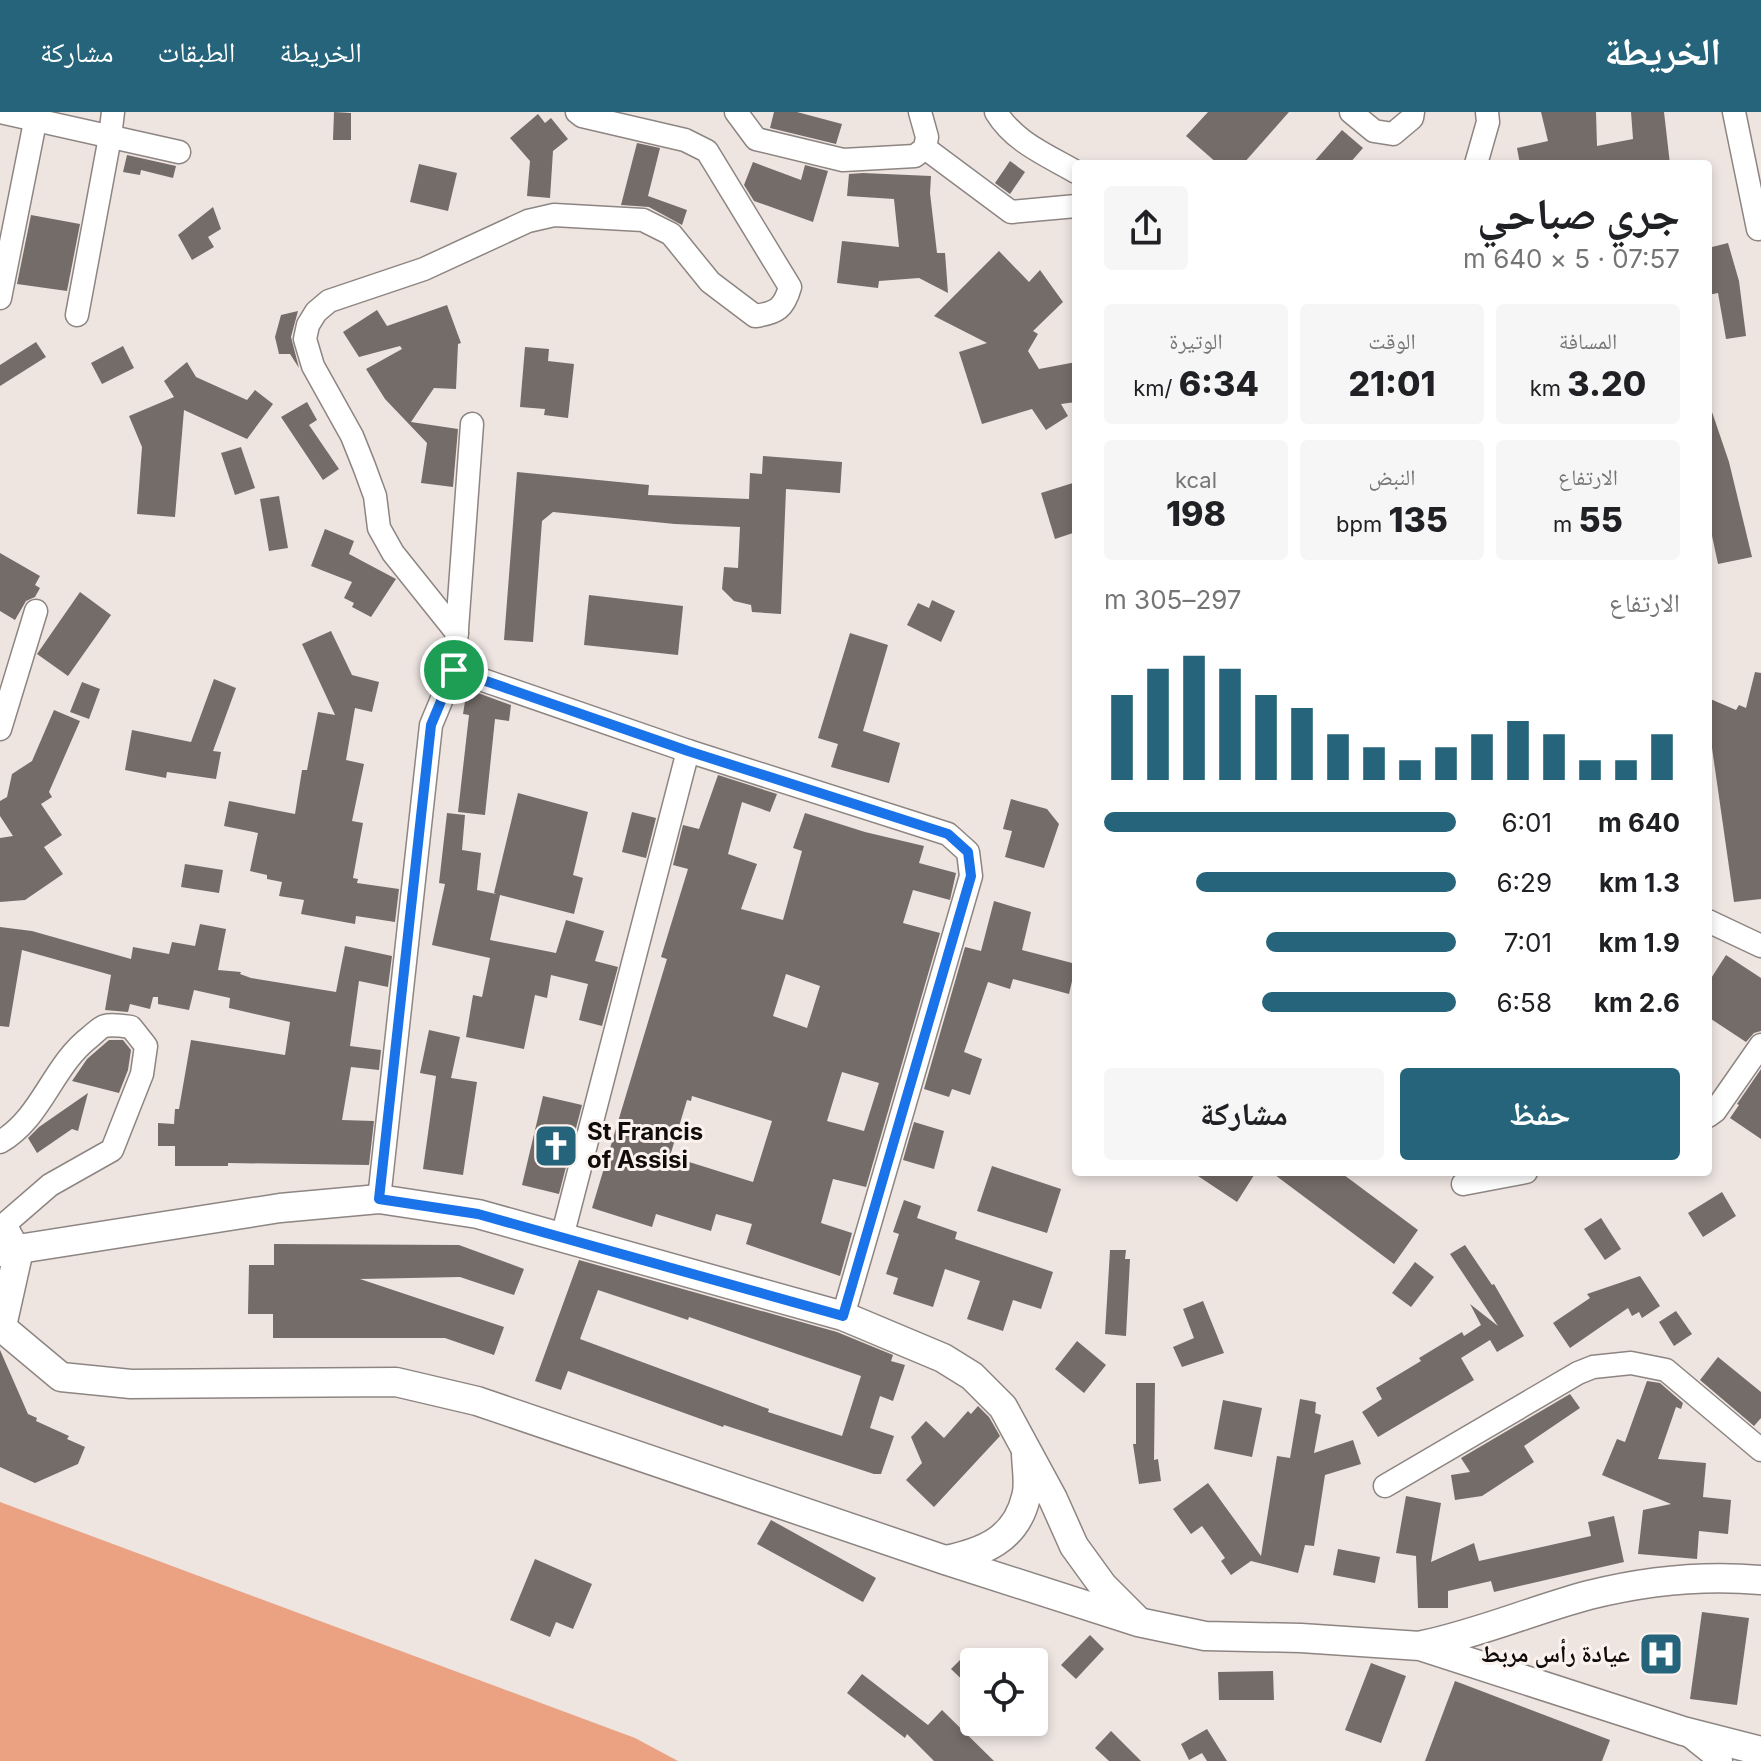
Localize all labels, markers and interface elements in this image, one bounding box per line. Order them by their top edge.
text: الخريطة [1604,28,1721,74]
text: مشاركة [40,35,114,69]
text: الطبقات [158,35,235,69]
text: الخريطة [279,35,362,69]
button: share [1104,186,1188,270]
text: جري صباحي [1477,186,1680,240]
text: 07:57 · 5 × 640 m [1463,243,1680,274]
text: الوتيرة [1169,328,1223,354]
text: الوقت [1368,328,1416,354]
text: المسافة [1559,328,1617,354]
text: 6:34 [1179,363,1259,404]
text: 21:01 [1348,363,1436,404]
text: 3.20 [1567,363,1646,404]
text: /km [1133,375,1179,401]
text: km [1530,375,1567,401]
text: النبض [1369,464,1415,490]
text: الارتفاع [1558,464,1618,490]
text: kcal [1175,467,1217,493]
text: 198 [1166,493,1226,534]
text: 135 [1388,499,1448,540]
text: 55 [1579,499,1623,540]
text: bpm [1336,511,1388,537]
text: m [1553,511,1579,537]
text: 297–305 m [1104,584,1242,615]
text: الارتفاع [1609,587,1680,618]
pin [420,636,488,704]
icon: arrive [432,648,476,692]
text: 6:01 [1501,807,1552,838]
text: 640 m [1598,807,1680,838]
text: 6:29 [1496,867,1552,898]
text: 1.3 km [1599,867,1680,898]
text: 7:01 [1504,927,1552,958]
text: 1.9 km [1599,927,1680,958]
text: 6:58 [1496,987,1552,1018]
text: 2.6 km [1594,987,1680,1018]
button: مشاركة [1104,1068,1384,1160]
button: حفظ [1400,1068,1680,1160]
place label: St Francis of Assisi [587,1117,703,1174]
church icon: St Francis of Assisi [532,1122,580,1170]
hospital icon: عيادة رأس مربط [1637,1630,1685,1678]
place label: عيادة رأس مربط [1481,1638,1630,1668]
map controls [960,1648,1048,1736]
button: locate [960,1648,1048,1736]

